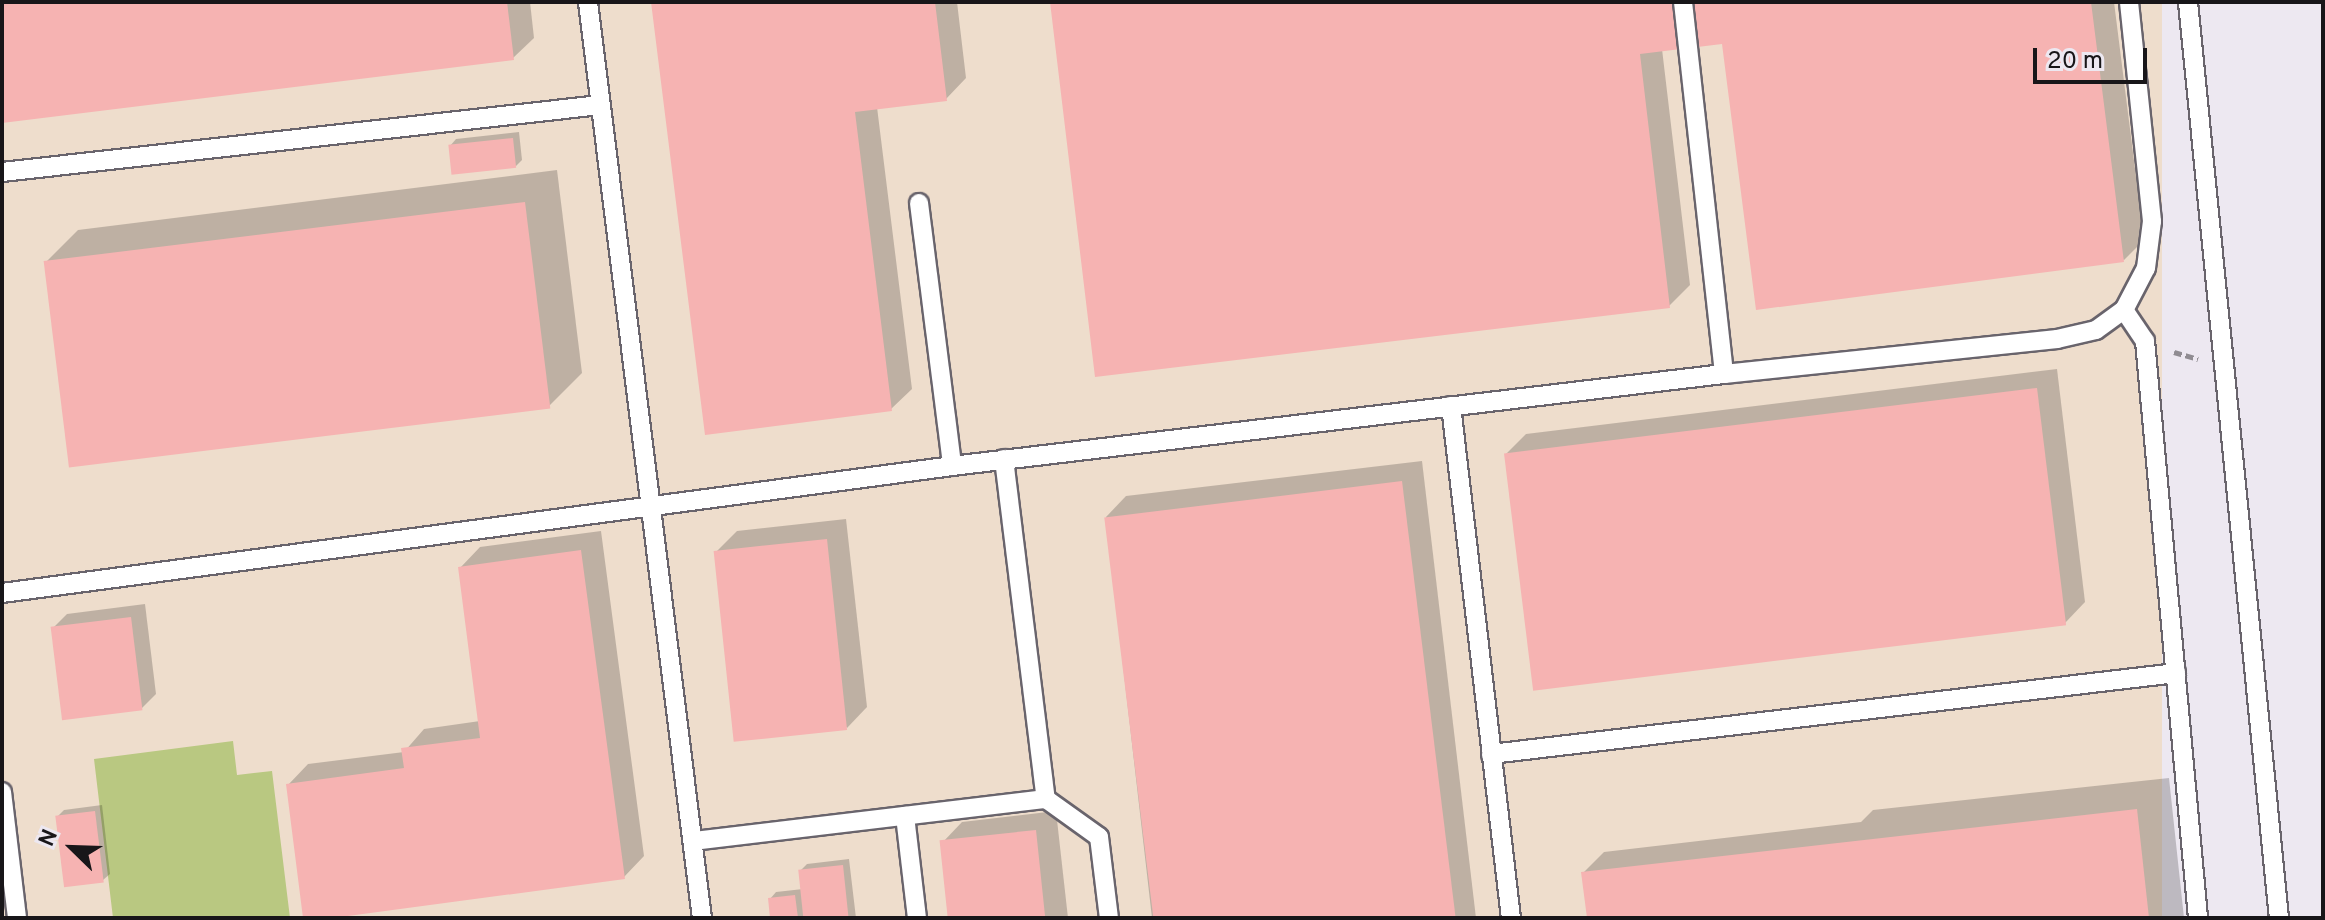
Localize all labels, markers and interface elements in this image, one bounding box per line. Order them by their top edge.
scale bar [2037,32,2151,82]
text: 20 m [2047,47,2103,77]
north arrow [32,808,112,888]
text: N [34,826,65,851]

